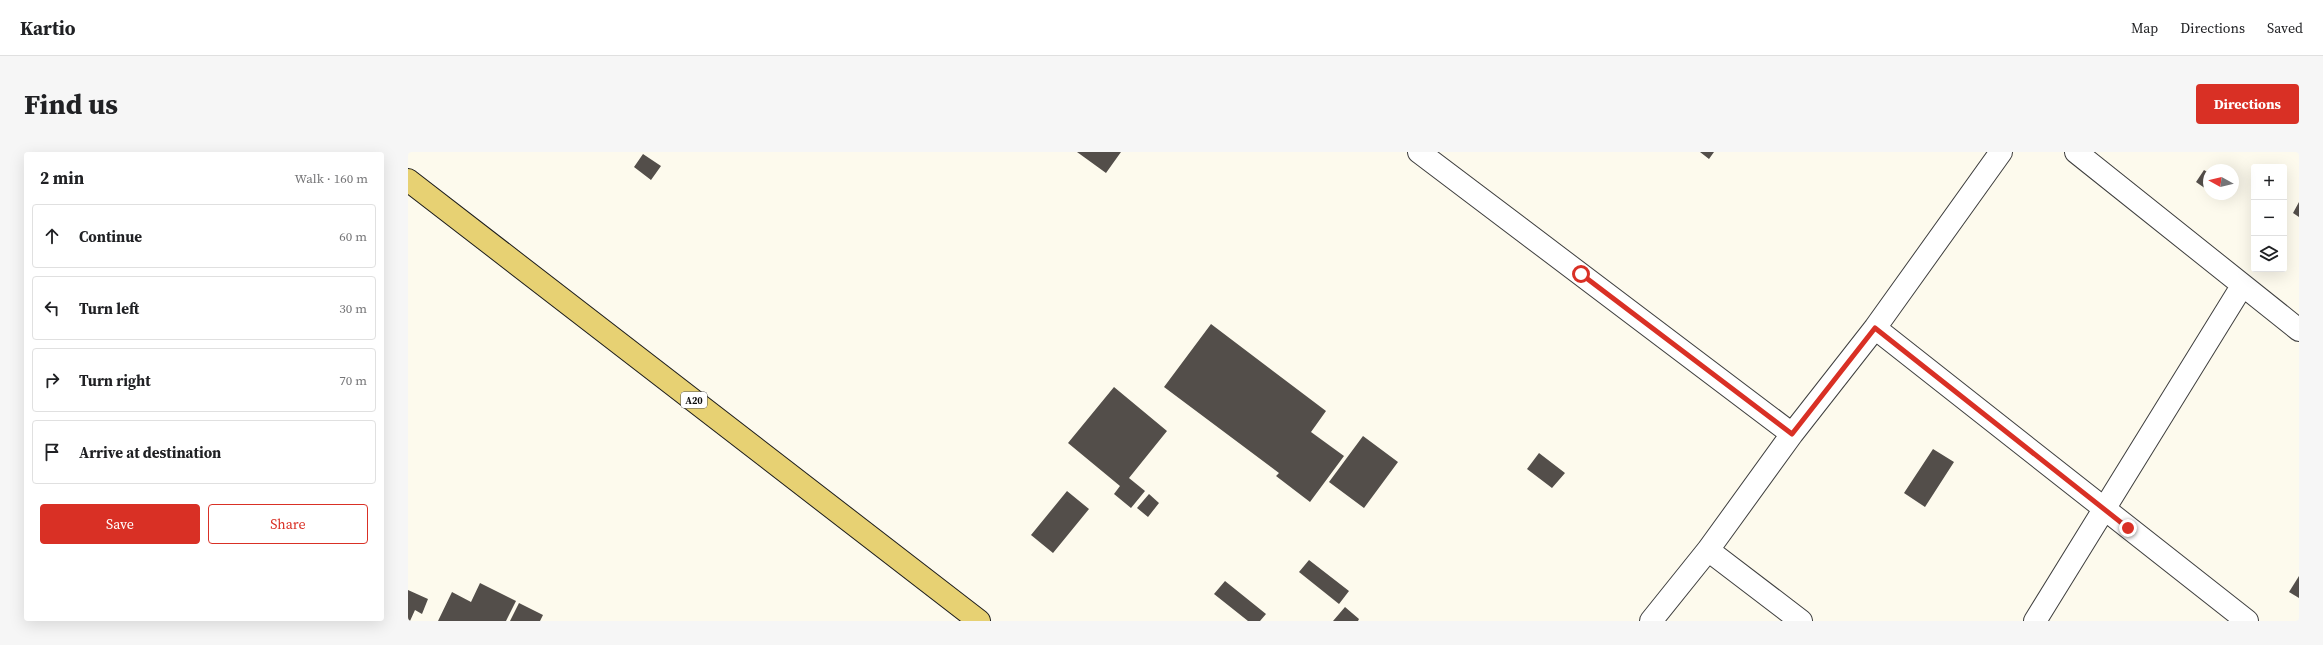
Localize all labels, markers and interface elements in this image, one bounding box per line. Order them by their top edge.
text: Kartio [20,15,76,41]
text: Map [2131,18,2158,38]
text: Directions [2180,18,2245,38]
text: Saved [2267,18,2303,38]
button: Directions [2196,84,2299,124]
text: Find us [24,85,118,123]
north arrow [2203,164,2239,200]
map controls [2251,164,2287,272]
button: + [2251,164,2287,200]
text: 2 min [40,166,84,190]
text: Walk · 160 m [295,170,368,187]
button: − [2251,200,2287,236]
icon: ahead [41,225,63,247]
text: Continue [79,226,142,247]
text: 60 m [339,228,367,245]
button: layers [2251,236,2287,272]
route start [1572,265,1590,283]
icon: left [41,297,63,319]
text: Turn left [79,298,139,319]
text: 30 m [339,300,367,317]
icon: right [41,369,63,391]
text: Turn right [79,370,151,391]
text: 70 m [339,372,367,389]
road number: A20 [681,392,707,408]
icon: arrive [41,441,63,463]
text: Arrive at destination [79,442,221,463]
button: Save [40,504,200,544]
button: Share [208,504,368,544]
route end [2119,519,2137,537]

